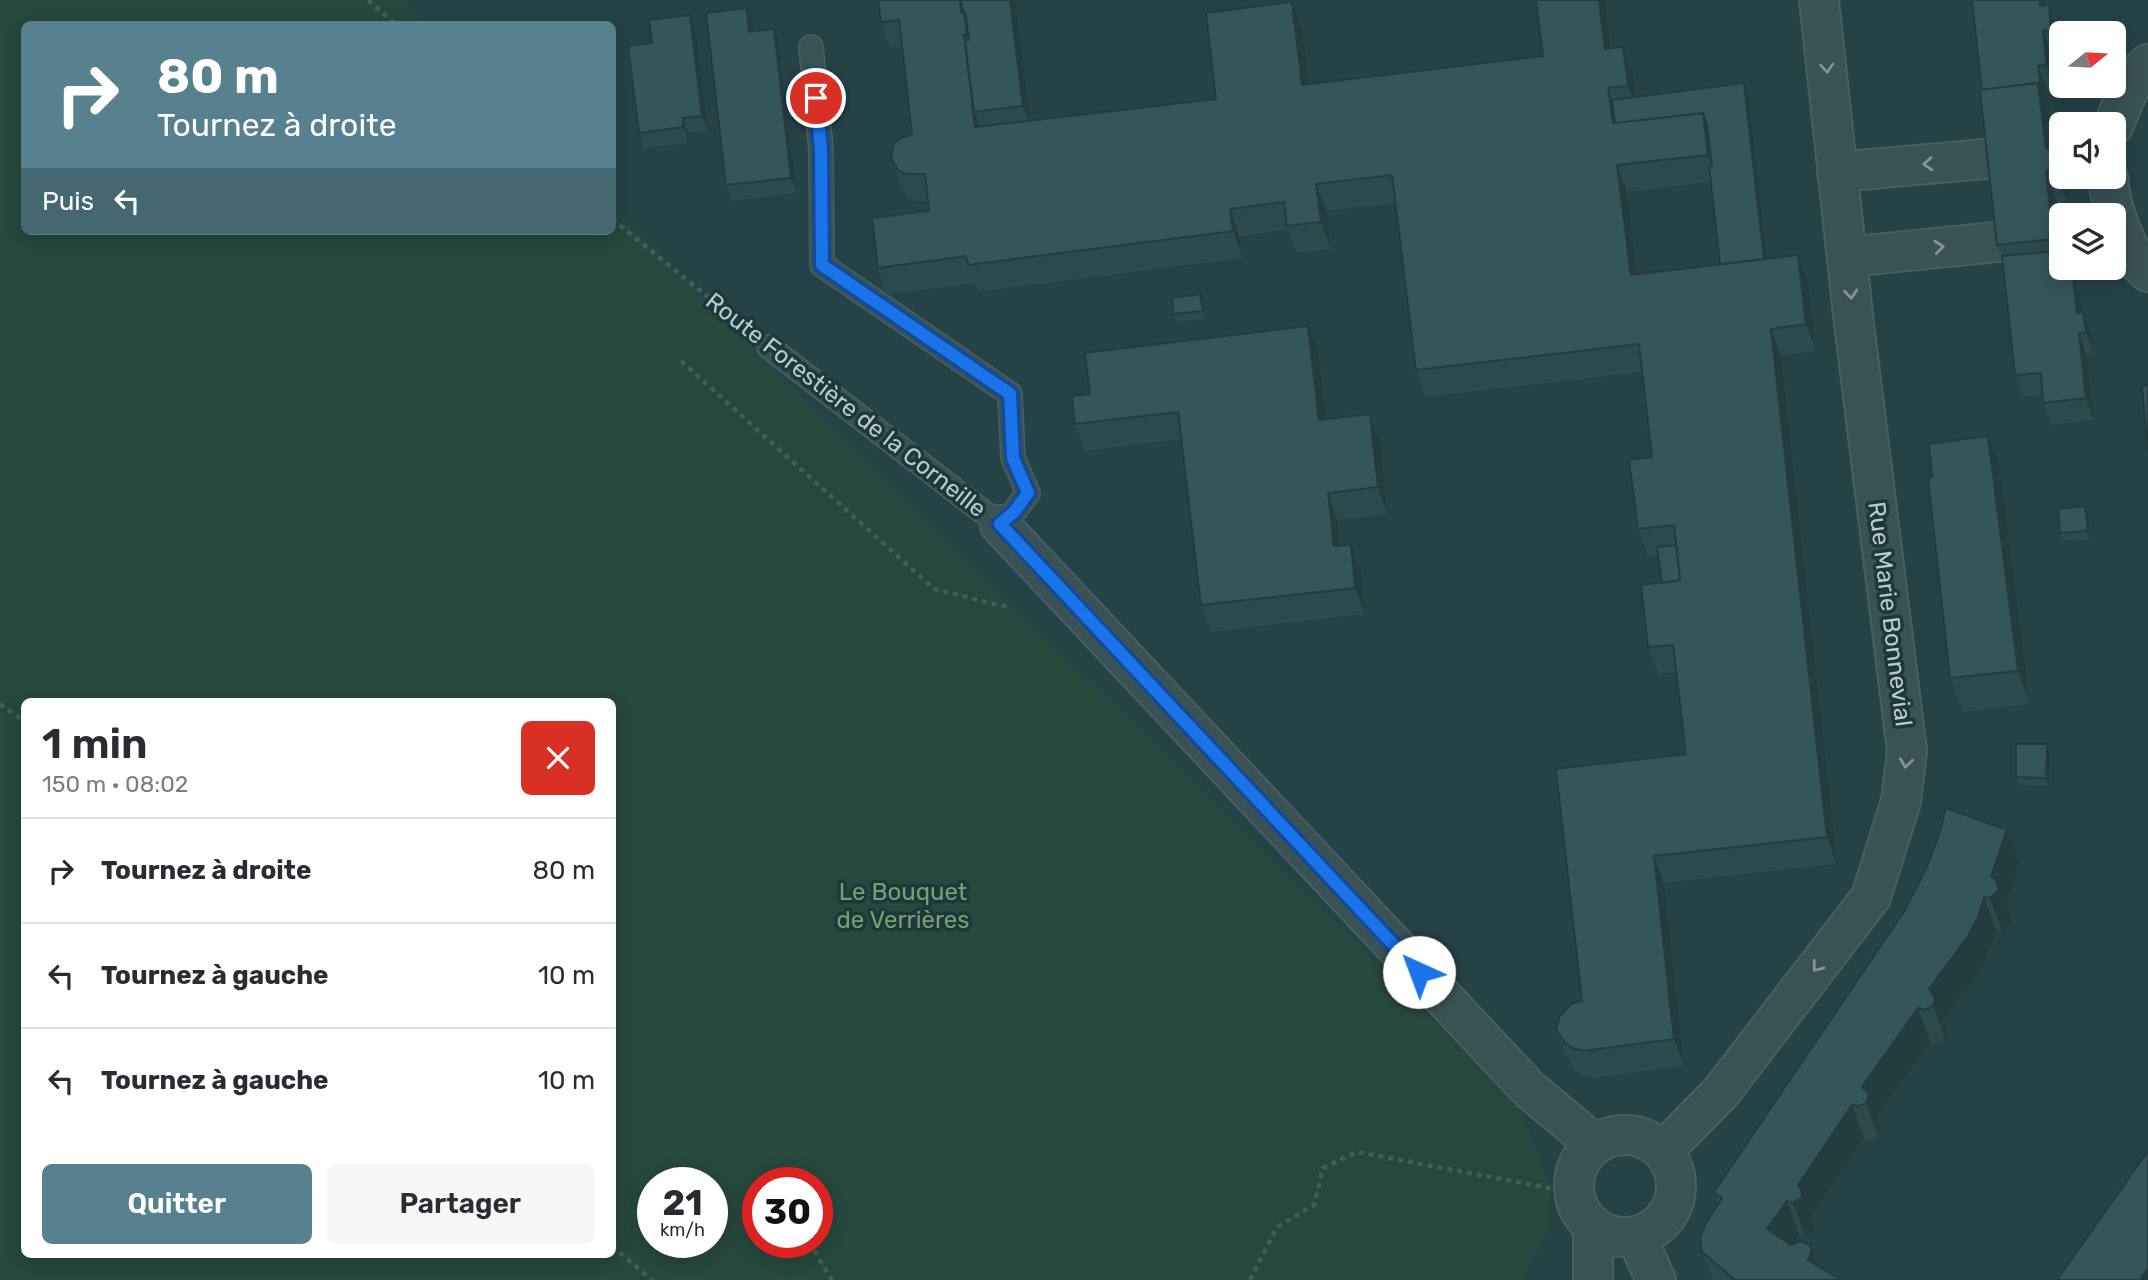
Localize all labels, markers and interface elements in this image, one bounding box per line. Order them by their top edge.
north arrow [2049,21,2126,98]
map controls [2049,21,2126,280]
text: 80 m [157,47,279,105]
icon: right [42,49,133,140]
one-way arrow [1819,63,1834,74]
pin [786,68,846,128]
icon: arrive [797,79,835,117]
text: Tournez à droite [157,106,397,144]
button: sound [2049,112,2126,189]
one-way arrow [1922,156,1933,171]
icon: left [108,182,146,220]
text: Puis [42,186,94,217]
button: layers [2049,203,2126,280]
one-way arrow [1933,240,1945,255]
street label: Route Forestière de la Corneille [700,287,992,523]
one-way arrow [1843,288,1858,300]
street label: Rue Marie Bonnevial [1862,500,1918,728]
text: 1 min [42,719,148,769]
button: close [521,721,595,795]
one-way arrow [1898,757,1913,769]
text: 150 m · 08:02 [42,770,188,798]
icon: right [42,852,80,890]
text: Tournez à droite [101,855,311,886]
text: 80 m [532,855,595,886]
park label: Le Bouquet de Verrières [837,878,969,934]
position arrow [1382,935,1456,1009]
icon: left [42,957,80,995]
one-way arrow [1812,959,1825,972]
text: Tournez à gauche [101,960,329,991]
text: 10 m [538,960,595,991]
icon: left [42,1062,80,1100]
text: Tournez à gauche [101,1065,329,1096]
text: 10 m [538,1065,595,1096]
button: Quitter [42,1164,312,1244]
button: Partager [326,1164,595,1244]
speed limit sign: 30 [742,1167,833,1258]
text: 21 [662,1182,703,1224]
text: km/h [660,1219,705,1241]

